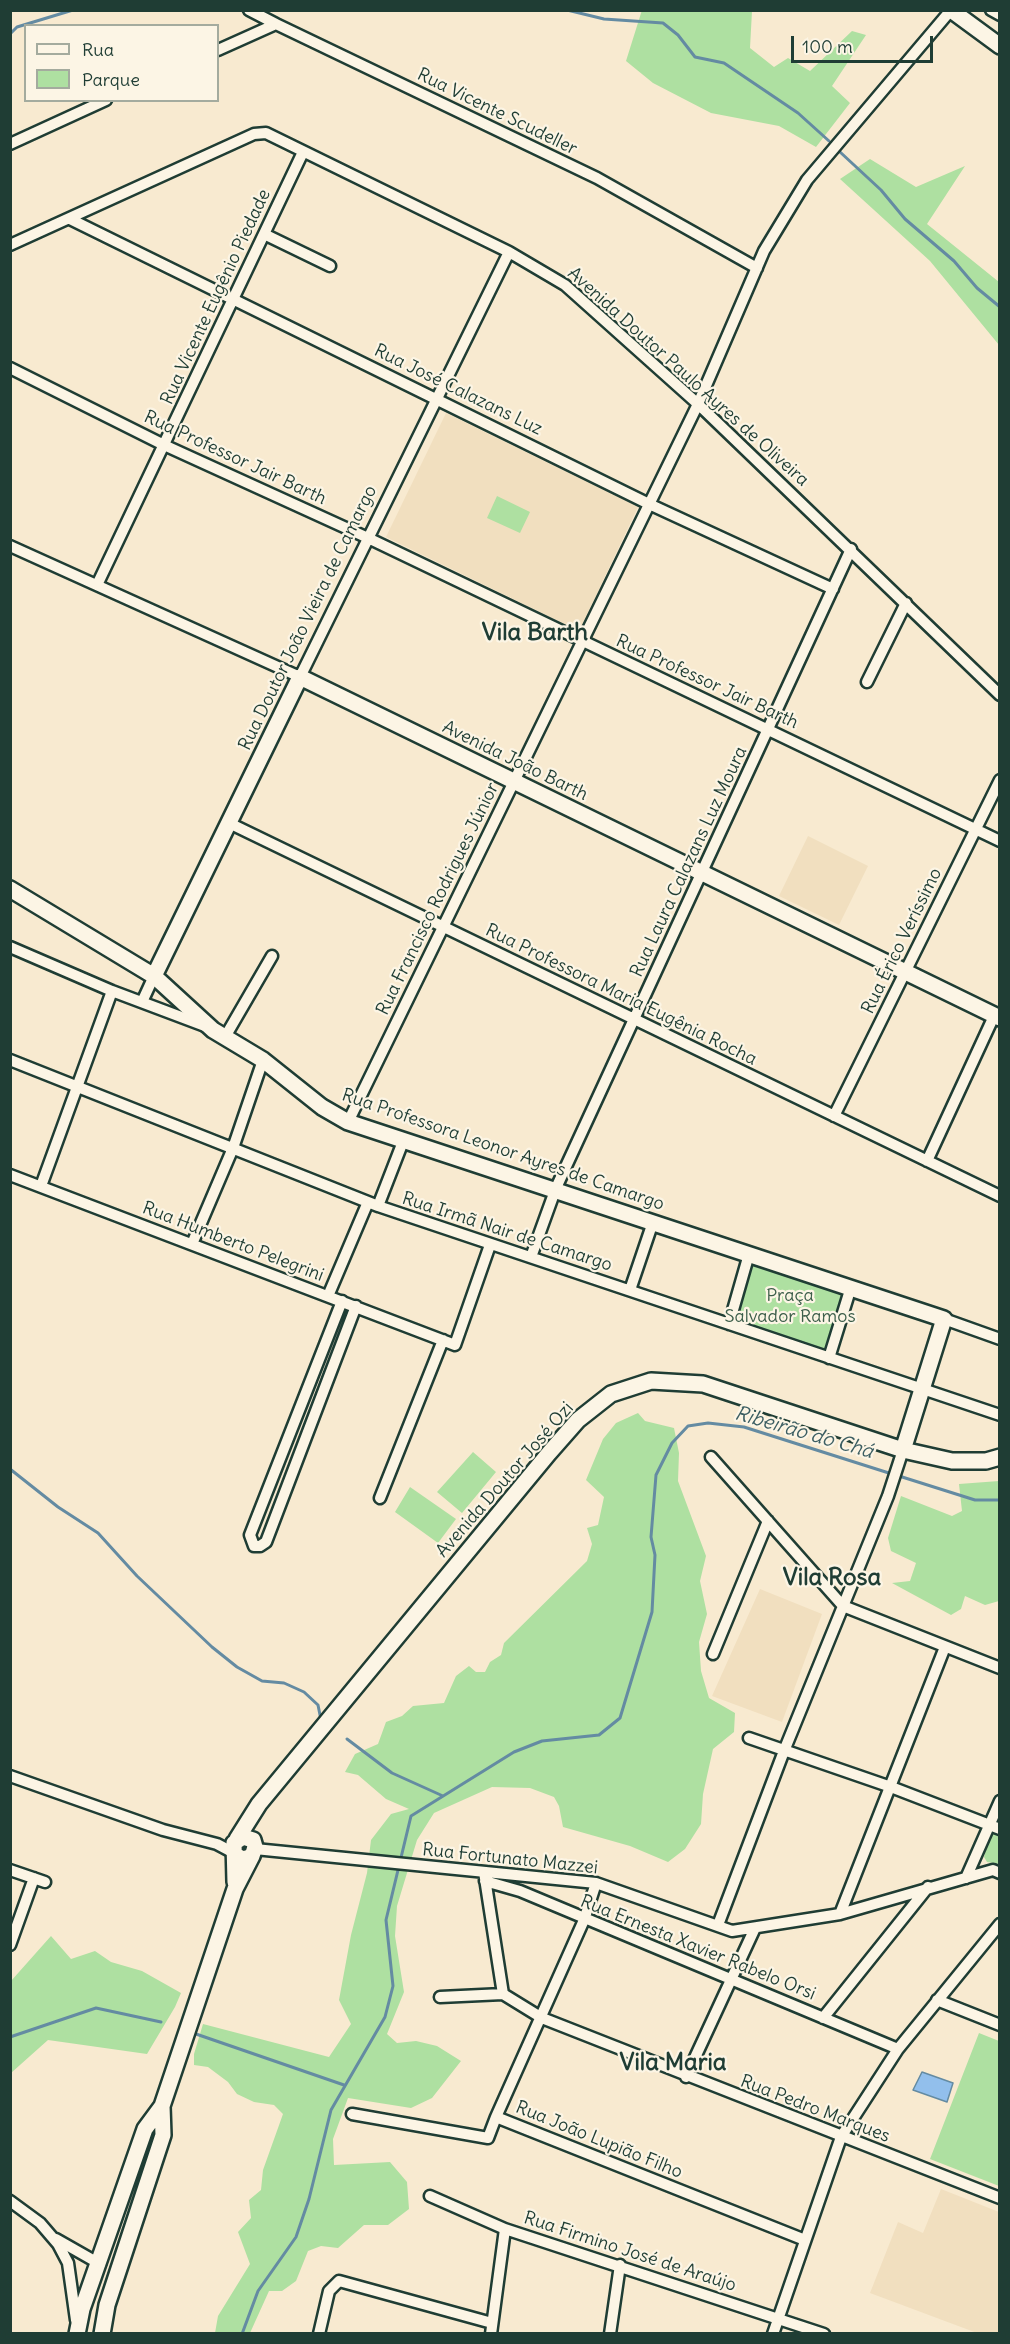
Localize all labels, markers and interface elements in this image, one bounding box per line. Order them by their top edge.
legend [24,24,219,102]
scale bar [794,24,936,62]
text: 100 m [802,35,853,58]
text: Rua [82,38,114,61]
street label: Rua Vicente Scudeller [414,64,580,160]
text: Parque [82,68,140,91]
street label: Rua Vicente Eugênio Piedade [157,186,275,408]
street label: Avenida Doutor Paulo Ayres de Oliveira [563,263,813,491]
street label: Rua José Calazans Luz [370,340,546,440]
street label: Rua Professor Jair Barth [140,406,330,510]
street label: Rua Doutor João Vieira de Camargo [234,482,382,754]
district label: Vila Barth [482,619,588,647]
street label: Rua Professor Jair Barth [612,630,802,734]
street label: Avenida João Barth [439,716,591,806]
street label: Rua Laura Calazans Luz Moura [626,743,752,981]
street label: Rua Francisco Rodrigues Júnior [372,779,504,1019]
street label: Rua Érico Veríssimo [857,865,947,1017]
street label: Rua Professora Maria Eugênia Rocha [482,920,760,1070]
street label: Rua Professora Leonor Ayres de Camargo [339,1085,667,1215]
street label: Rua Irmã Nair de Camargo [399,1188,615,1276]
street label: Rua Humberto Pelegrini [139,1197,327,1287]
park label: Praça Salvador Ramos [724,1285,856,1328]
street label: Avenida Doutor José Ozi [432,1398,578,1562]
water label: Ribeirão do Chá [732,1402,876,1464]
district label: Vila Rosa [783,1564,881,1592]
street label: Rua Fortunato Mazzei [421,1839,599,1879]
street label: Rua Ernesta Xavier Rabelo Orsi [577,1891,819,2005]
district label: Vila Maria [619,2049,727,2077]
street label: Rua Pedro Marques [737,2071,893,2147]
street label: Rua João Lupião Filho [512,2097,686,2183]
street label: Rua Firmino José de Araújo [521,2207,739,2297]

